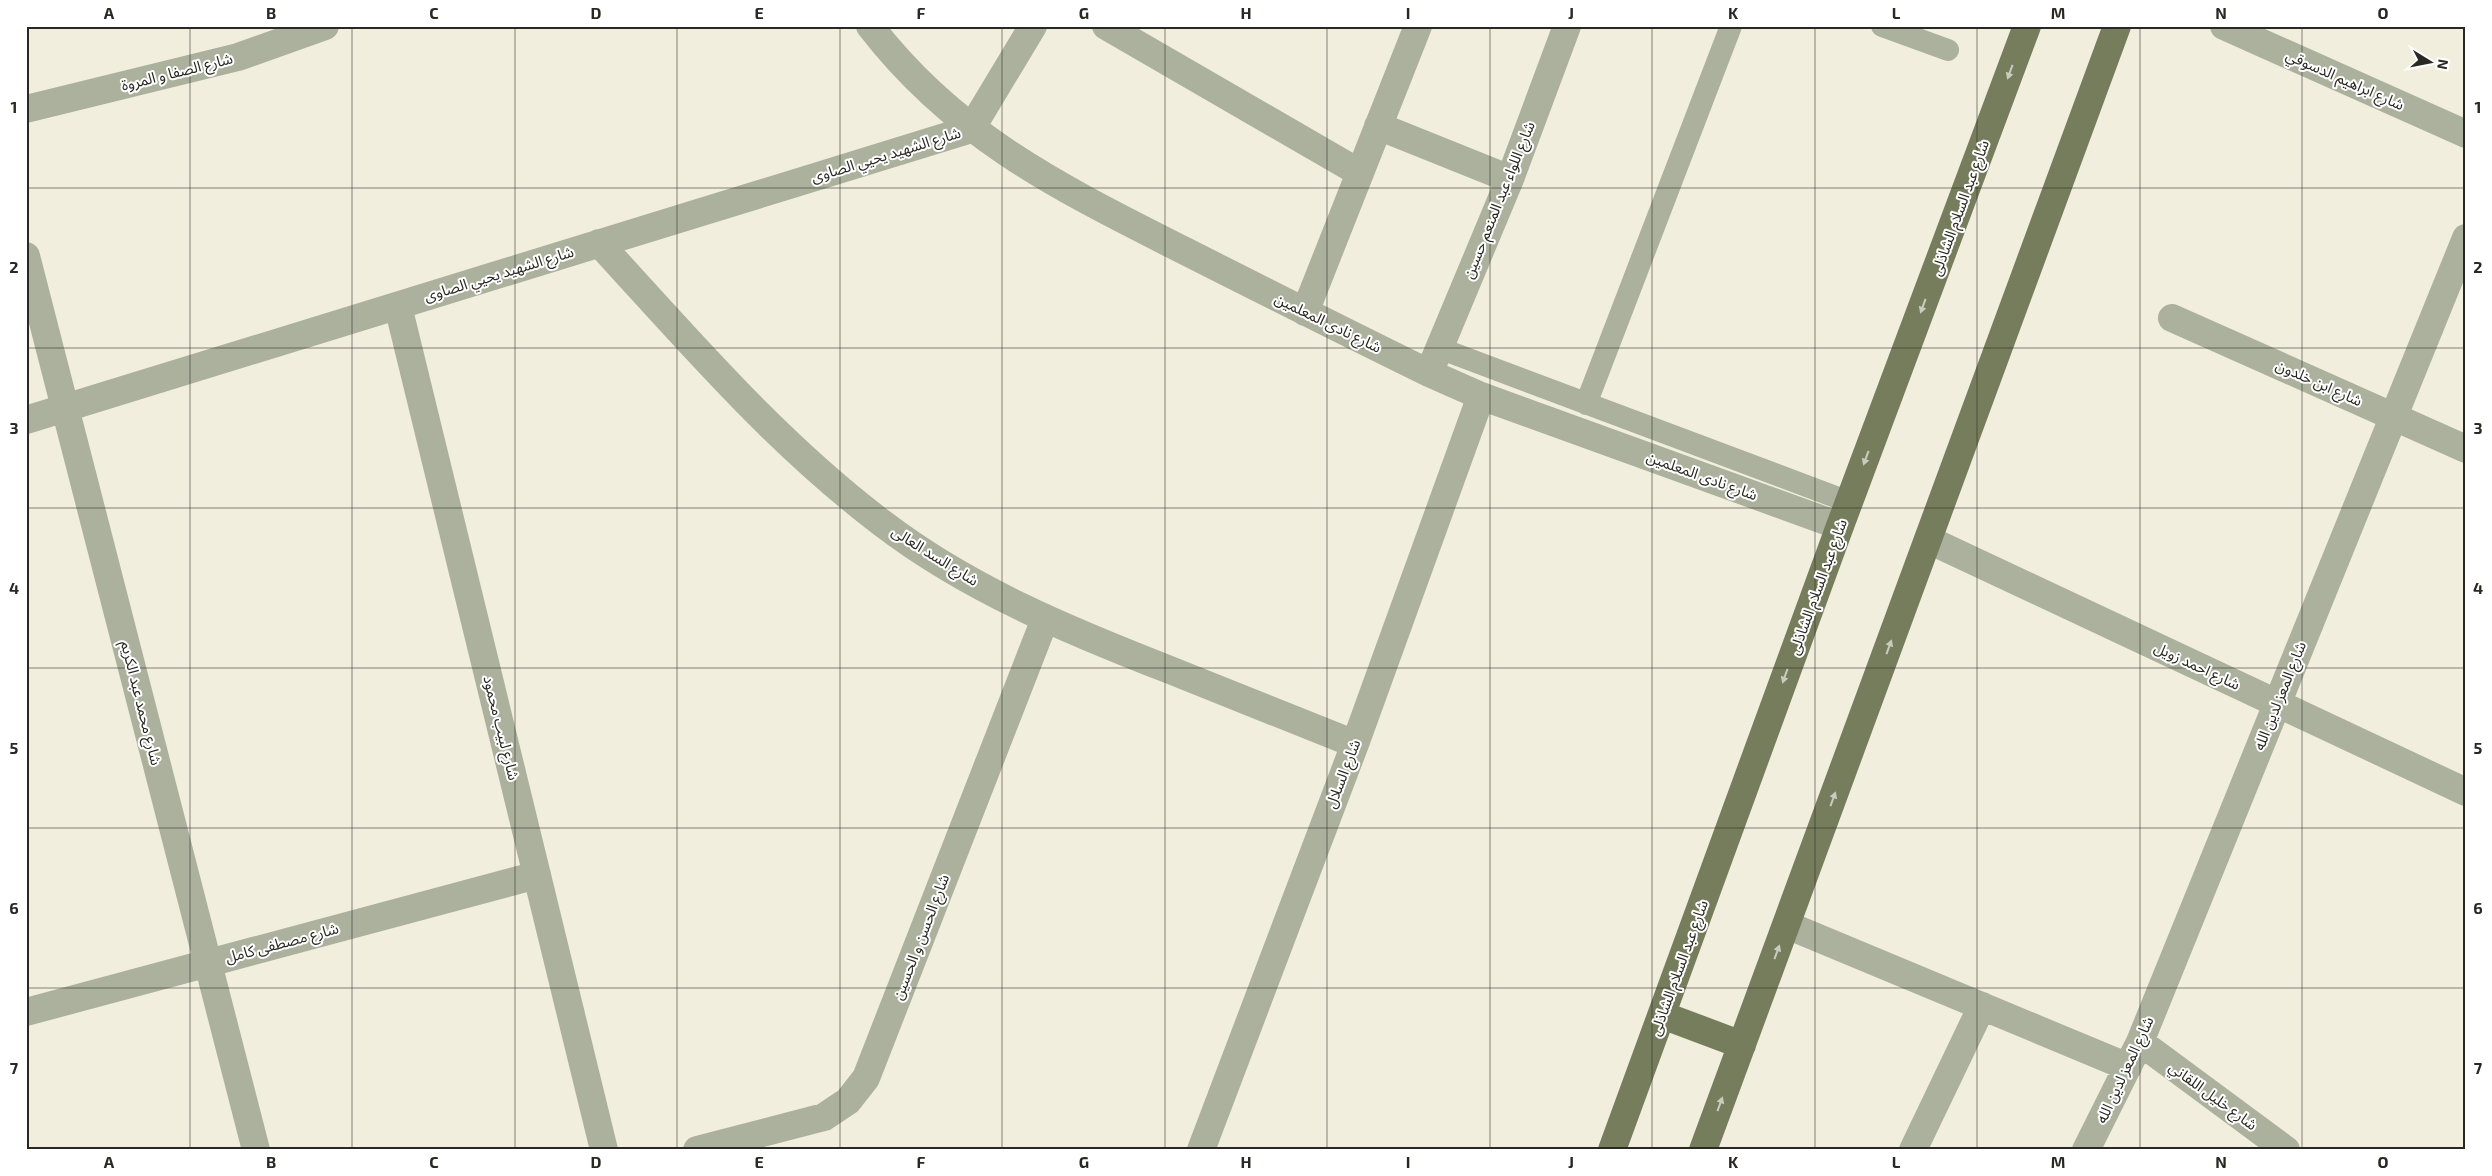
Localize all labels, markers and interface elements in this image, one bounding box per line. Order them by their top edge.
text: A [104,3,115,22]
text: B [266,3,276,22]
text: C [429,3,439,22]
text: D [591,3,602,22]
text: E [754,3,764,22]
text: F [917,3,926,22]
text: G [1079,3,1089,22]
text: H [1240,3,1252,22]
text: I [1406,3,1410,22]
text: J [1568,3,1574,22]
text: K [1728,3,1739,22]
text: L [1892,3,1901,22]
text: M [2051,3,2065,22]
text: N [2215,3,2227,22]
text: O [2377,3,2389,22]
north arrow [2404,38,2454,88]
street label: شارع ابراهيم الدسوقي [2282,45,2407,117]
street label: شارع الصفا و المروة [119,48,236,97]
text: N [2434,58,2453,71]
one-way arrow [2006,65,2014,80]
text: 1 [11,97,17,116]
text: 1 [2475,97,2481,116]
street label: شارع اللواء عبد المنعم حسين [1458,118,1542,282]
street label: شارع الشهيد يحيي الصاوى [809,123,964,189]
street label: شارع عبد السلام الشاذلى [1926,137,1996,279]
street label: شارع الشهيد يحيي الصاوى [422,242,577,308]
text: 2 [9,257,19,276]
text: 2 [2473,257,2483,276]
street label: شارع نادى المعلمين [1270,288,1385,359]
one-way arrow [1919,299,1927,314]
street label: شارع ابن خلدون [2272,355,2366,413]
text: 3 [9,418,19,437]
text: 3 [2473,418,2483,437]
street label: شارع نادى المعلمين [1643,447,1760,507]
one-way arrow [1862,451,1870,466]
street label: شارع عبد السلام الشاذلى [1784,516,1854,658]
street label: شارع السد العالى [887,521,982,592]
text: 4 [9,578,19,597]
text: 4 [2473,578,2483,597]
street label: شارع احمد زويل [2150,637,2243,697]
street label: شارع المعز لدين الله [2249,638,2313,754]
street label: شارع محمد عبد الكريم [114,639,166,768]
one-way arrow [1885,639,1893,654]
one-way arrow [1781,669,1789,684]
street label: شارع لبيب محمود [476,674,524,783]
street label: شارع السلال [1321,736,1367,812]
text: 5 [10,738,19,757]
text: 5 [2474,738,2483,757]
one-way arrow [1830,792,1837,807]
street label: شارع الحسن و الحسين [888,871,956,1003]
street label: شارع عبد السلام الشاذلى [1645,897,1715,1039]
text: 6 [9,898,19,917]
text: 6 [2473,898,2483,917]
street label: شارع مصطفى كامل [223,918,342,970]
one-way arrow [1773,944,1781,959]
street label: شارع المعز لدين الله [2091,1013,2160,1128]
street label: شارع خليل اللقاني [2164,1057,2261,1137]
text: 7 [10,1058,19,1077]
text: 7 [2474,1058,2483,1077]
one-way arrow [1716,1096,1724,1111]
text: A [104,1152,115,1171]
text: B [266,1152,276,1171]
text: C [429,1152,439,1171]
text: D [591,1152,602,1171]
text: E [754,1152,764,1171]
text: F [917,1152,926,1171]
text: G [1079,1152,1089,1171]
text: H [1240,1152,1252,1171]
text: I [1406,1152,1410,1171]
text: J [1568,1152,1574,1171]
text: K [1728,1152,1739,1171]
text: L [1892,1152,1901,1171]
text: M [2051,1152,2065,1171]
text: N [2215,1152,2227,1171]
text: O [2377,1152,2389,1171]

